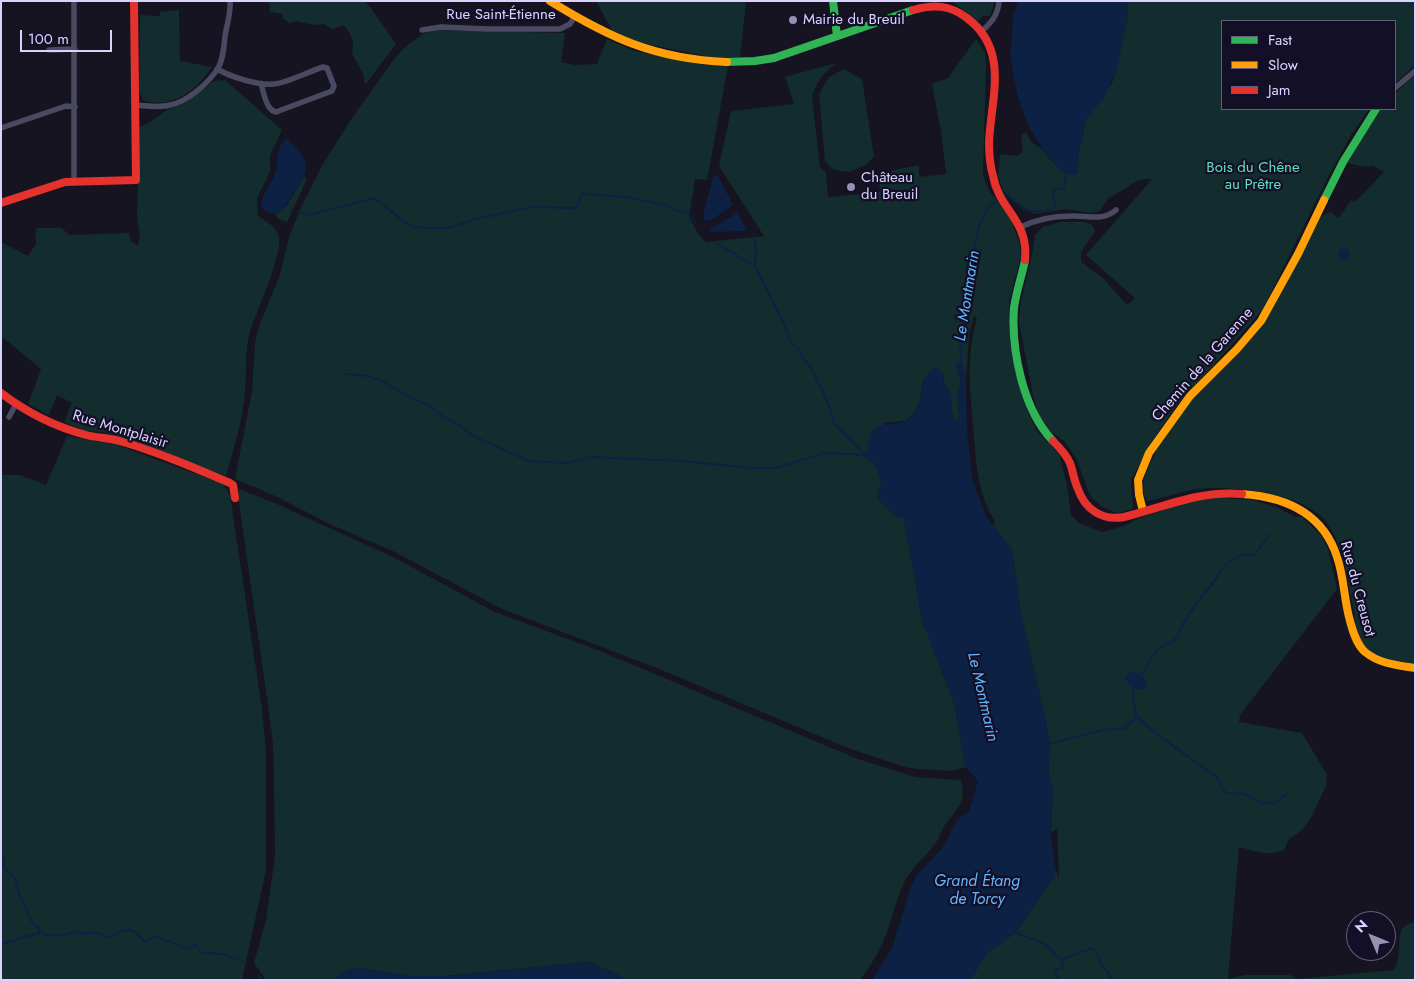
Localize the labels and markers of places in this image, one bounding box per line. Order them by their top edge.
place label: Mairie du Breuil [803,11,905,29]
marker: Mairie du Breuil [787,14,799,26]
place label: Château du Breuil [861,169,918,204]
marker: Château du Breuil [845,181,857,193]

